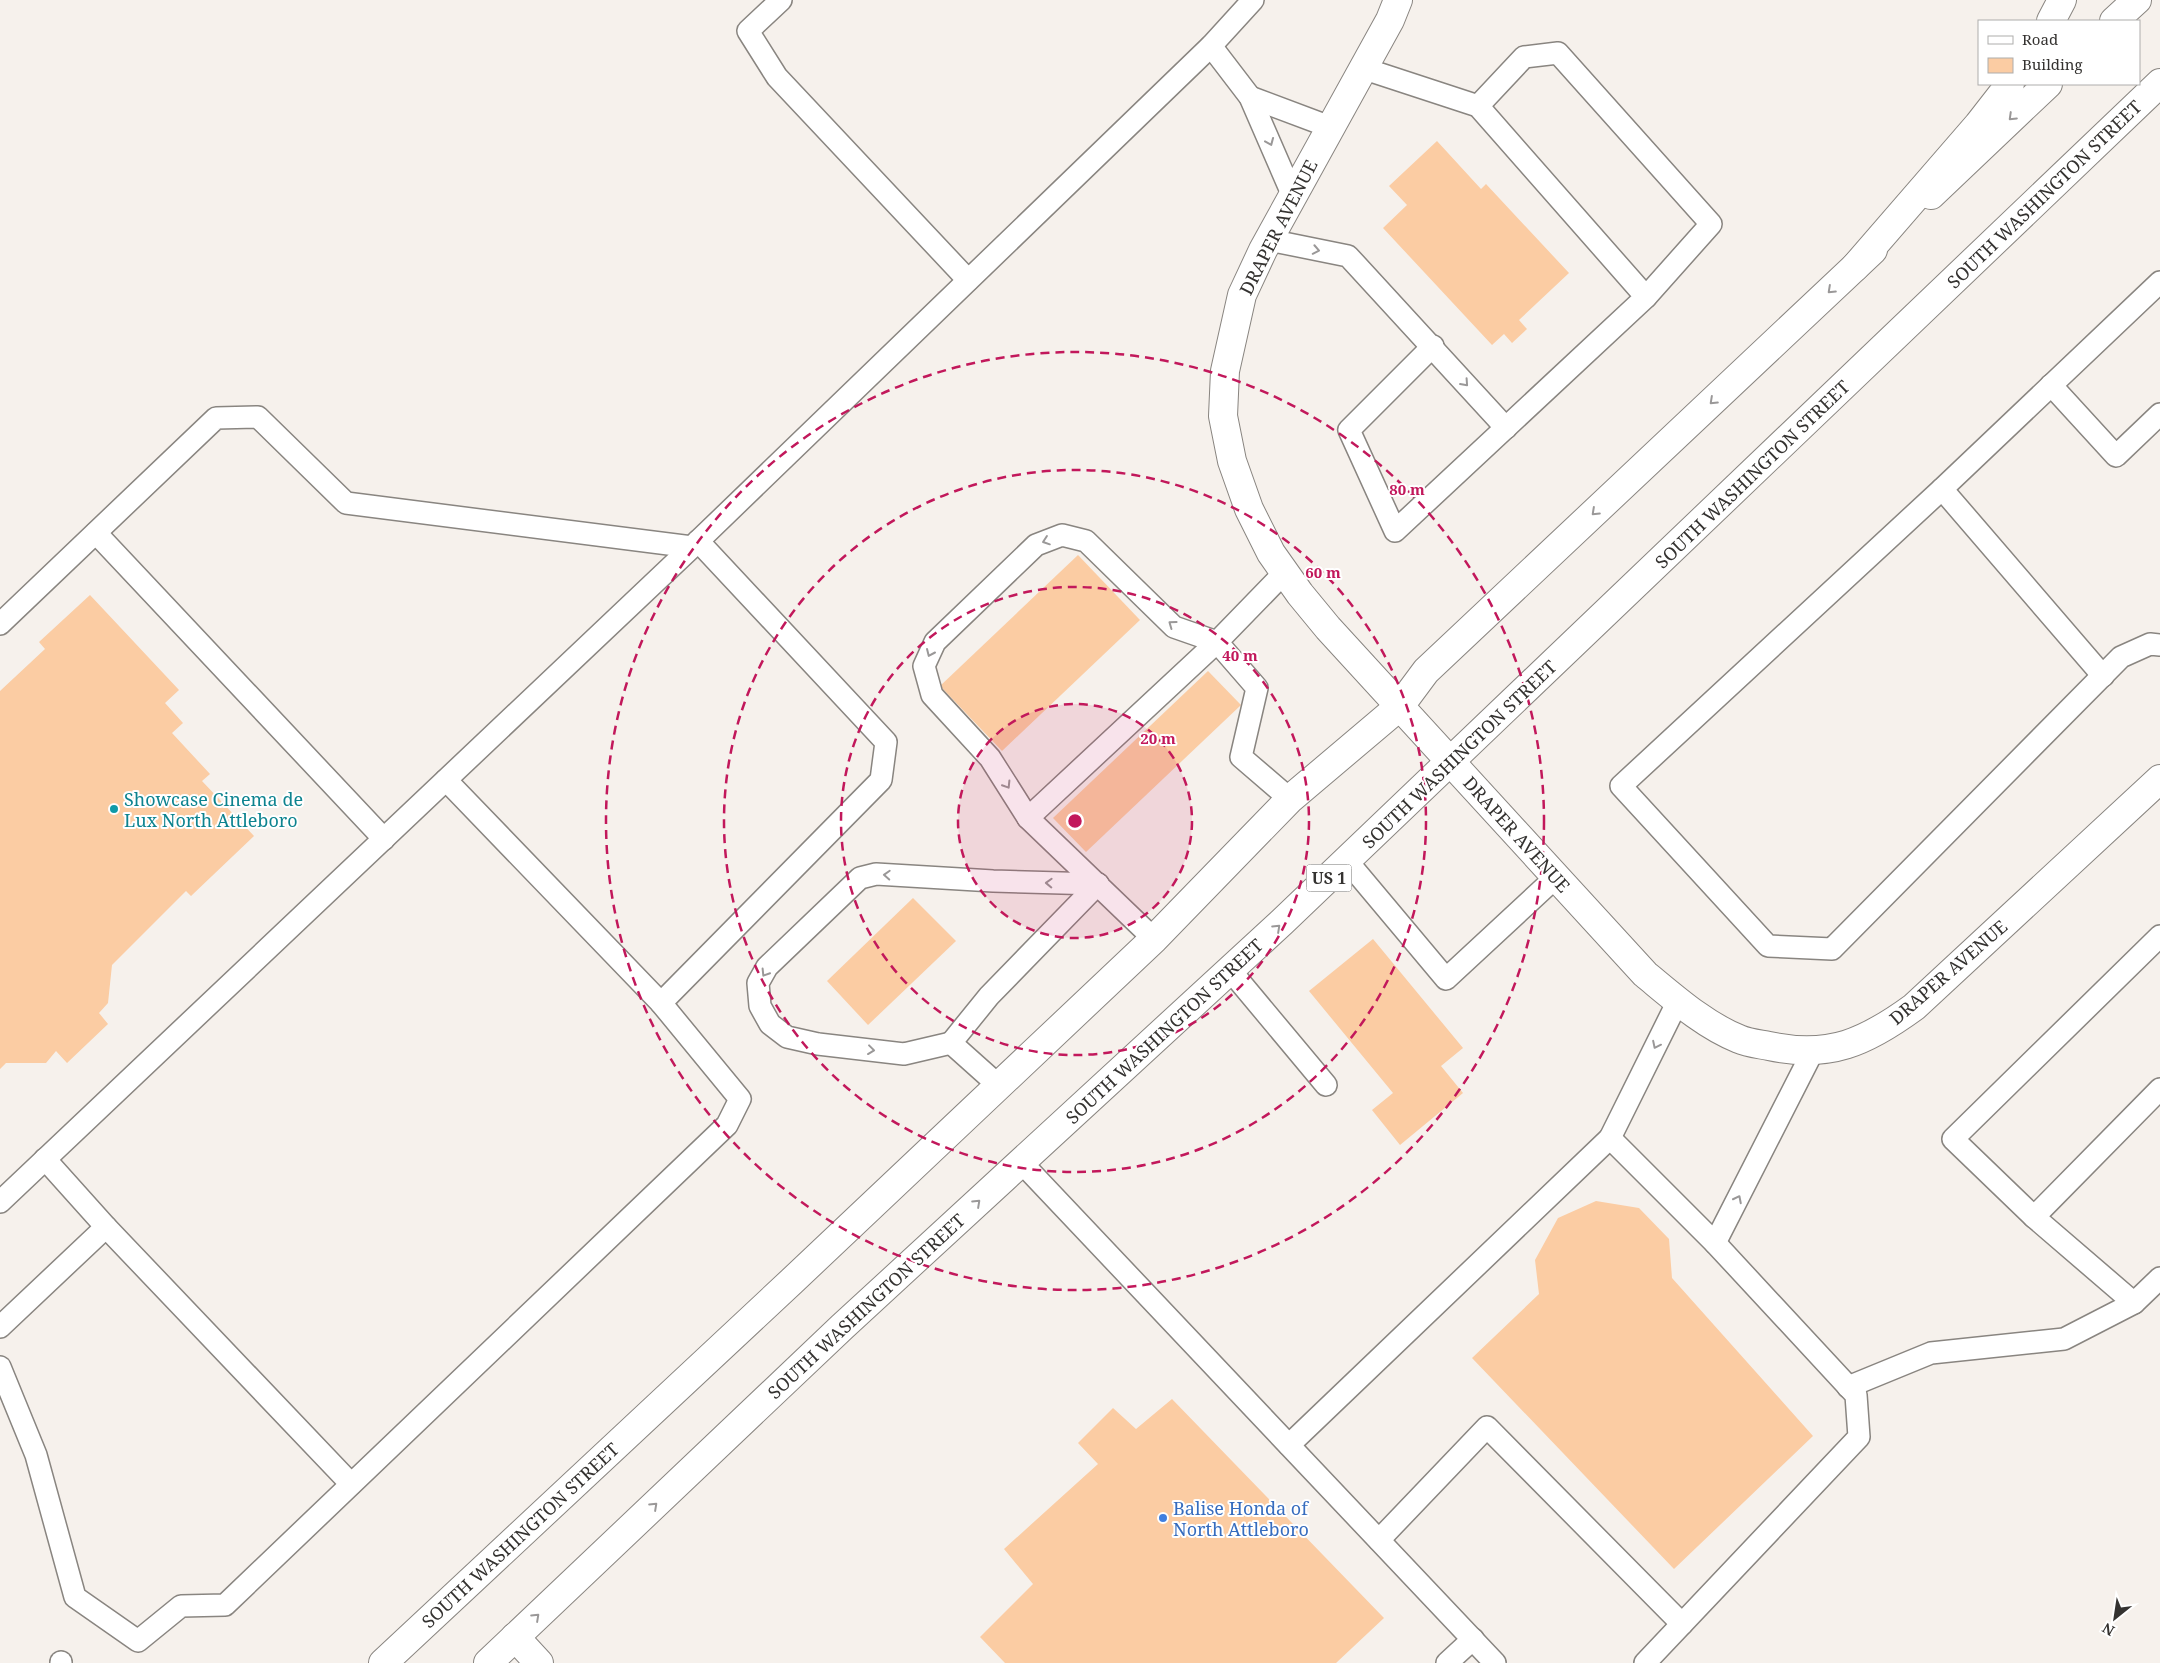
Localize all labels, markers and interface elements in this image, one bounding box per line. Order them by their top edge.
legend [1978,20,2140,85]
text: Road [2022,29,2058,49]
text: Building [2022,54,2083,74]
street label: SOUTH WASHINGTON STREET [1942,95,2146,293]
one-way arrow [2009,111,2018,120]
one-way arrow [1263,137,1274,146]
street label: DRAPER AVENUE [1234,155,1322,299]
one-way arrow [1312,244,1321,254]
one-way arrow [1828,284,1837,293]
street label: SOUTH WASHINGTON STREET [1650,375,1854,573]
one-way arrow [1459,377,1468,386]
one-way arrow [1710,395,1719,404]
text: 80 m [1389,479,1425,499]
one-way arrow [1591,506,1600,515]
one-way arrow [1042,535,1050,545]
text: 60 m [1305,562,1341,582]
one-way arrow [1168,621,1178,630]
text: 40 m [1222,645,1258,665]
one-way arrow [925,648,936,657]
street label: SOUTH WASHINGTON STREET [1357,655,1561,853]
text: 20 m [1140,728,1176,748]
street label: DRAPER AVENUE [1458,771,1576,897]
one-way arrow [1001,780,1011,789]
place label: Showcase Cinema de Lux North Attleboro [124,787,303,832]
marker: Showcase Cinema de Lux North Attleboro [108,803,120,815]
centre of rings [1066,812,1084,830]
road number: US 1 [1306,864,1352,891]
one-way arrow [883,870,891,881]
one-way arrow [1045,878,1053,888]
street label: DRAPER AVENUE [1884,914,2012,1030]
one-way arrow [1271,924,1280,933]
street label: SOUTH WASHINGTON STREET [1060,933,1268,1129]
one-way arrow [761,968,771,977]
one-way arrow [1652,1040,1662,1049]
one-way arrow [867,1044,875,1055]
one-way arrow [1732,1196,1742,1205]
one-way arrow [971,1200,980,1209]
street label: SOUTH WASHINGTON STREET [762,1208,970,1404]
street label: SOUTH WASHINGTON STREET [416,1437,624,1633]
place label: Balise Honda of North Attleboro [1173,1496,1309,1541]
one-way arrow [648,1503,657,1512]
marker: Balise Honda of North Attleboro [1157,1512,1169,1524]
north arrow [2090,1593,2140,1643]
one-way arrow [530,1614,539,1623]
text: N [2099,1619,2118,1641]

